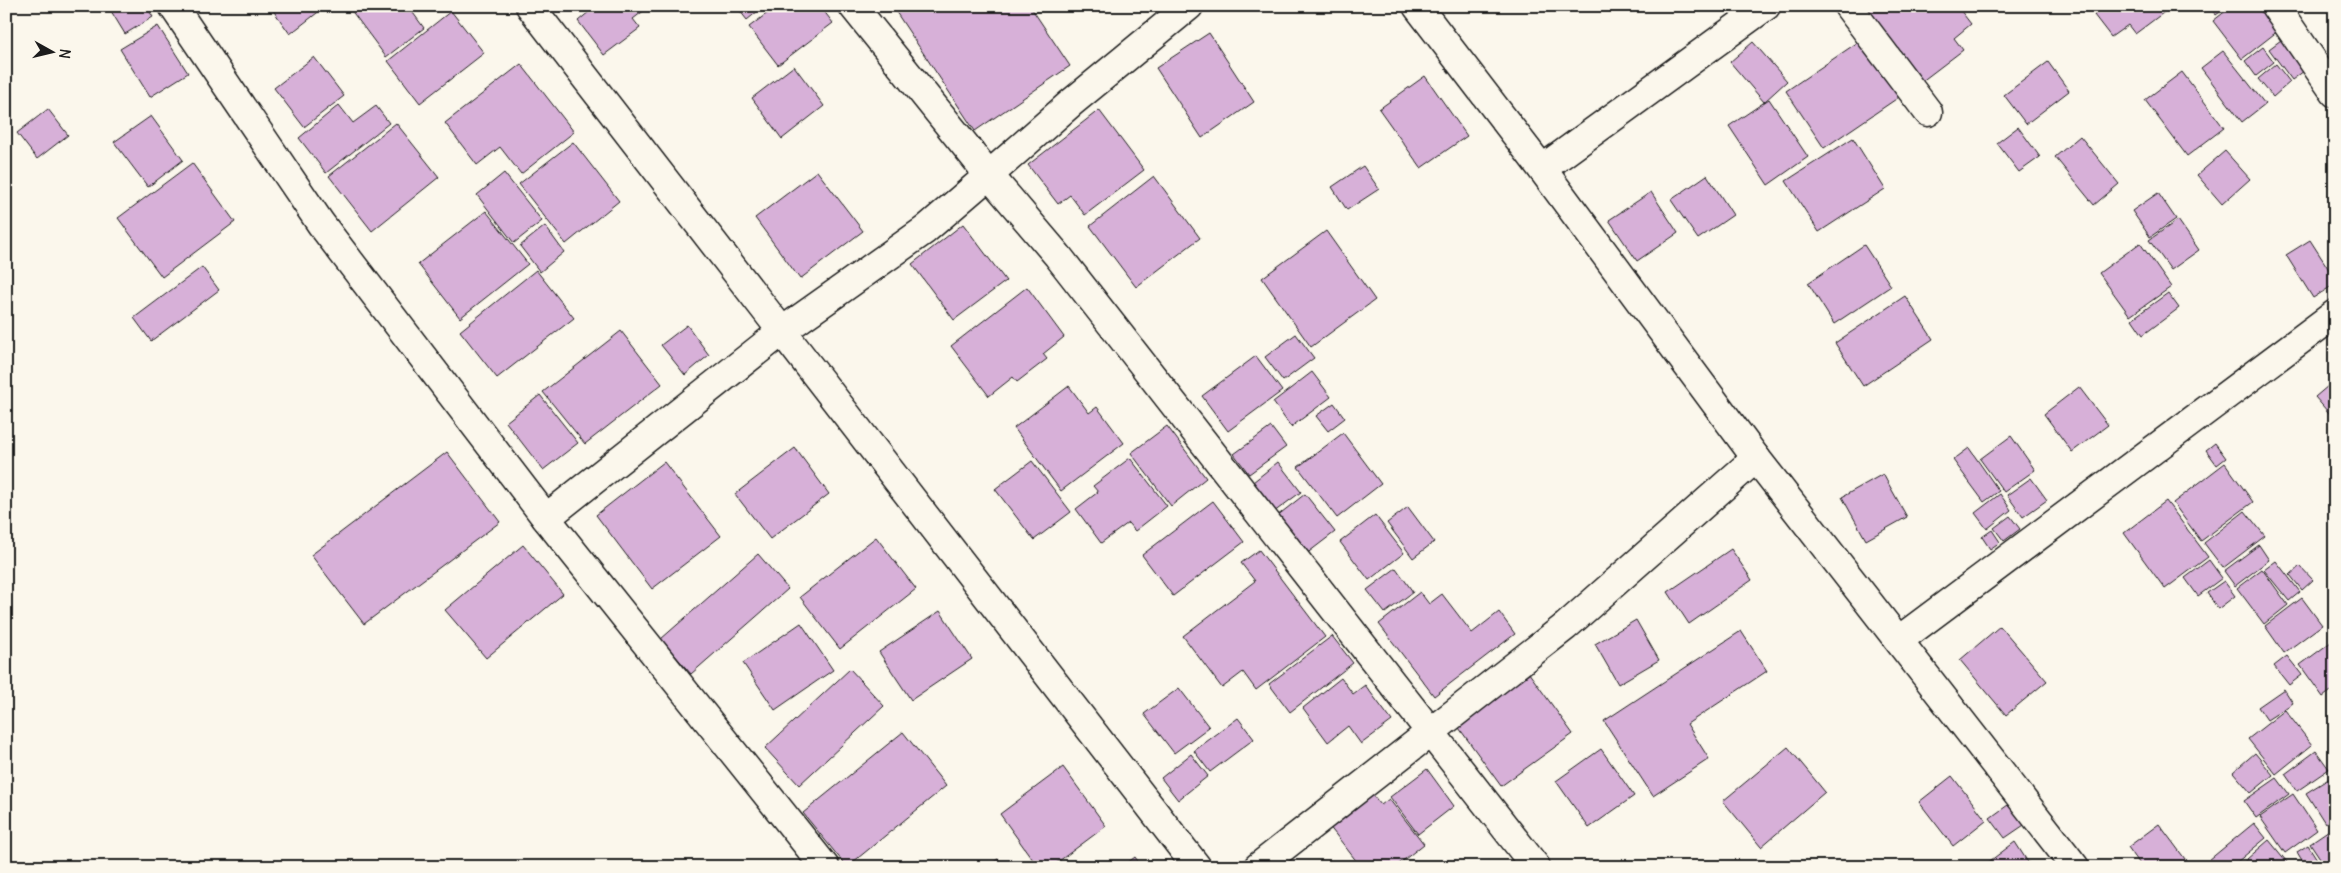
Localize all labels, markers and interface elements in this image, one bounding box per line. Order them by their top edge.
north arrow [28,28,78,78]
text: N [55,48,74,60]

